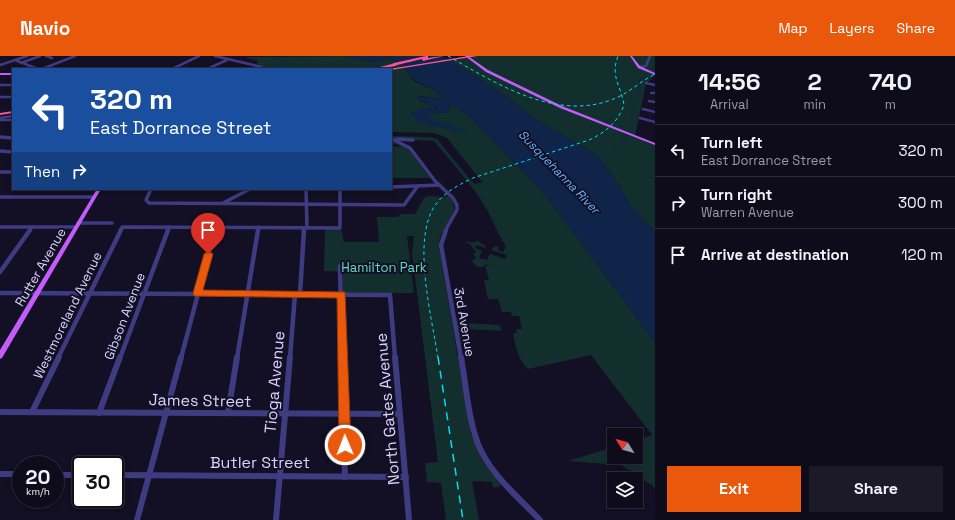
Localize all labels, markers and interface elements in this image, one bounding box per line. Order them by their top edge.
text: Navio [20,16,70,41]
text: Map [778,19,808,37]
text: Layers [830,19,874,37]
text: Share [896,19,935,37]
text: 14:56 [698,66,761,97]
text: 2 [808,66,822,97]
text: 740 [869,66,912,97]
text: 320 m [90,81,173,117]
icon: left [24,84,76,136]
text: Arrival [710,96,749,113]
text: min [804,96,826,113]
text: m [885,96,896,113]
text: East Dorrance Street [90,116,271,139]
water label: Susquehanna River [515,127,604,218]
text: Turn left [701,133,763,152]
icon: left [667,140,689,162]
text: 320 m [899,141,943,160]
text: East Dorrance Street [701,152,832,169]
icon: right [68,160,90,182]
text: Then [24,162,60,181]
text: Turn right [701,185,772,204]
icon: right [667,192,689,214]
text: 300 m [898,193,943,212]
text: Warren Avenue [701,204,794,221]
pin [191,213,225,254]
icon: arrive [197,219,219,241]
street label: Rutter Avenue [11,225,70,310]
icon: arrive [667,244,689,266]
text: Arrive at destination [701,245,849,264]
text: 120 m [901,245,943,264]
street label: Westmoreland Avenue [29,249,106,382]
park label: Hamilton Park [341,259,427,276]
street label: Gibson Avenue [100,270,149,362]
street label: 3rd Avenue [450,286,479,358]
street label: Tioga Avenue [260,330,289,434]
street label: North Gates Avenue [370,332,405,486]
street label: James Street [148,389,252,412]
position arrow [324,424,366,466]
north arrow [607,428,643,464]
map controls [607,428,643,508]
street label: Butler Street [210,452,310,473]
speed limit sign: 30 [72,456,124,508]
text: 20 [26,464,50,490]
button: Exit [667,466,801,512]
button: Share [809,466,943,512]
button: layers [607,472,643,508]
text: km/h [26,485,50,498]

